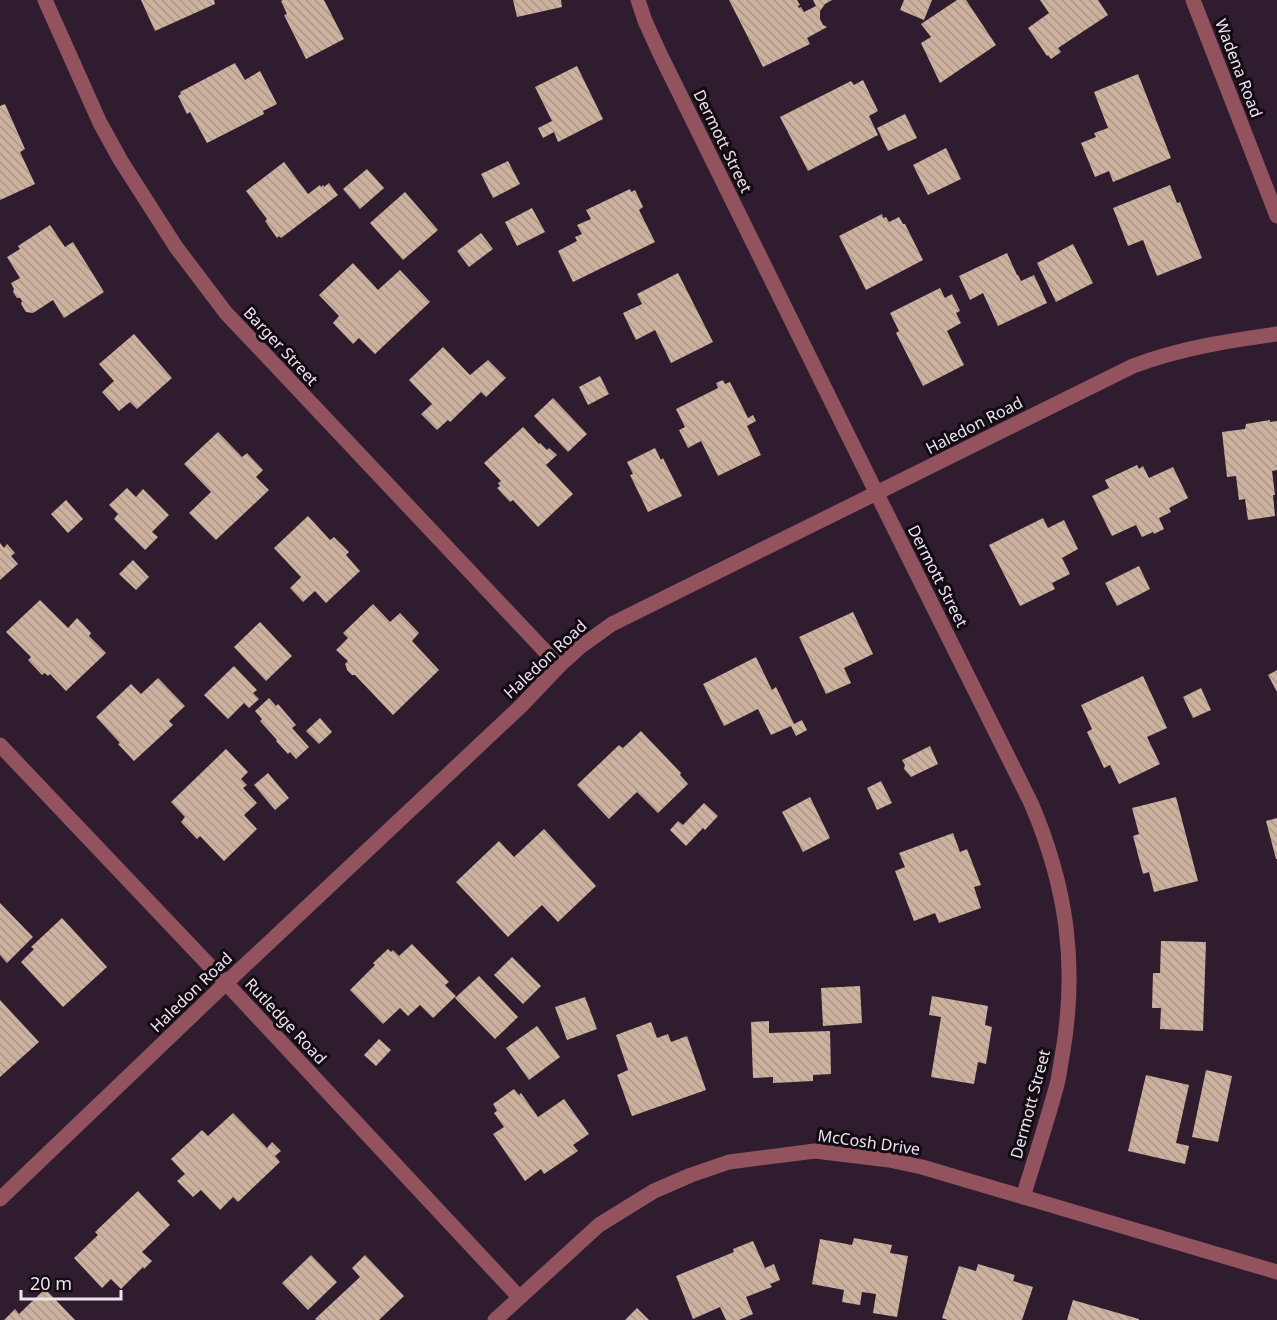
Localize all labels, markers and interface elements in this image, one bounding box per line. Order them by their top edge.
street label: Wadena Road [1210,16,1268,120]
street label: Dermott Street [688,86,758,197]
street label: Barger Street [239,302,323,390]
street label: Haledon Road [922,391,1026,459]
street label: Dermott Street [903,521,973,631]
street label: Haledon Road [499,615,591,703]
street label: Haledon Road [145,947,237,1037]
street label: Rutledge Road [240,973,332,1069]
street label: Dermott Street [1005,1047,1055,1161]
street label: McCosh Drive [816,1124,922,1160]
scale bar [21,1263,122,1301]
text: 20 m [30,1271,72,1295]

